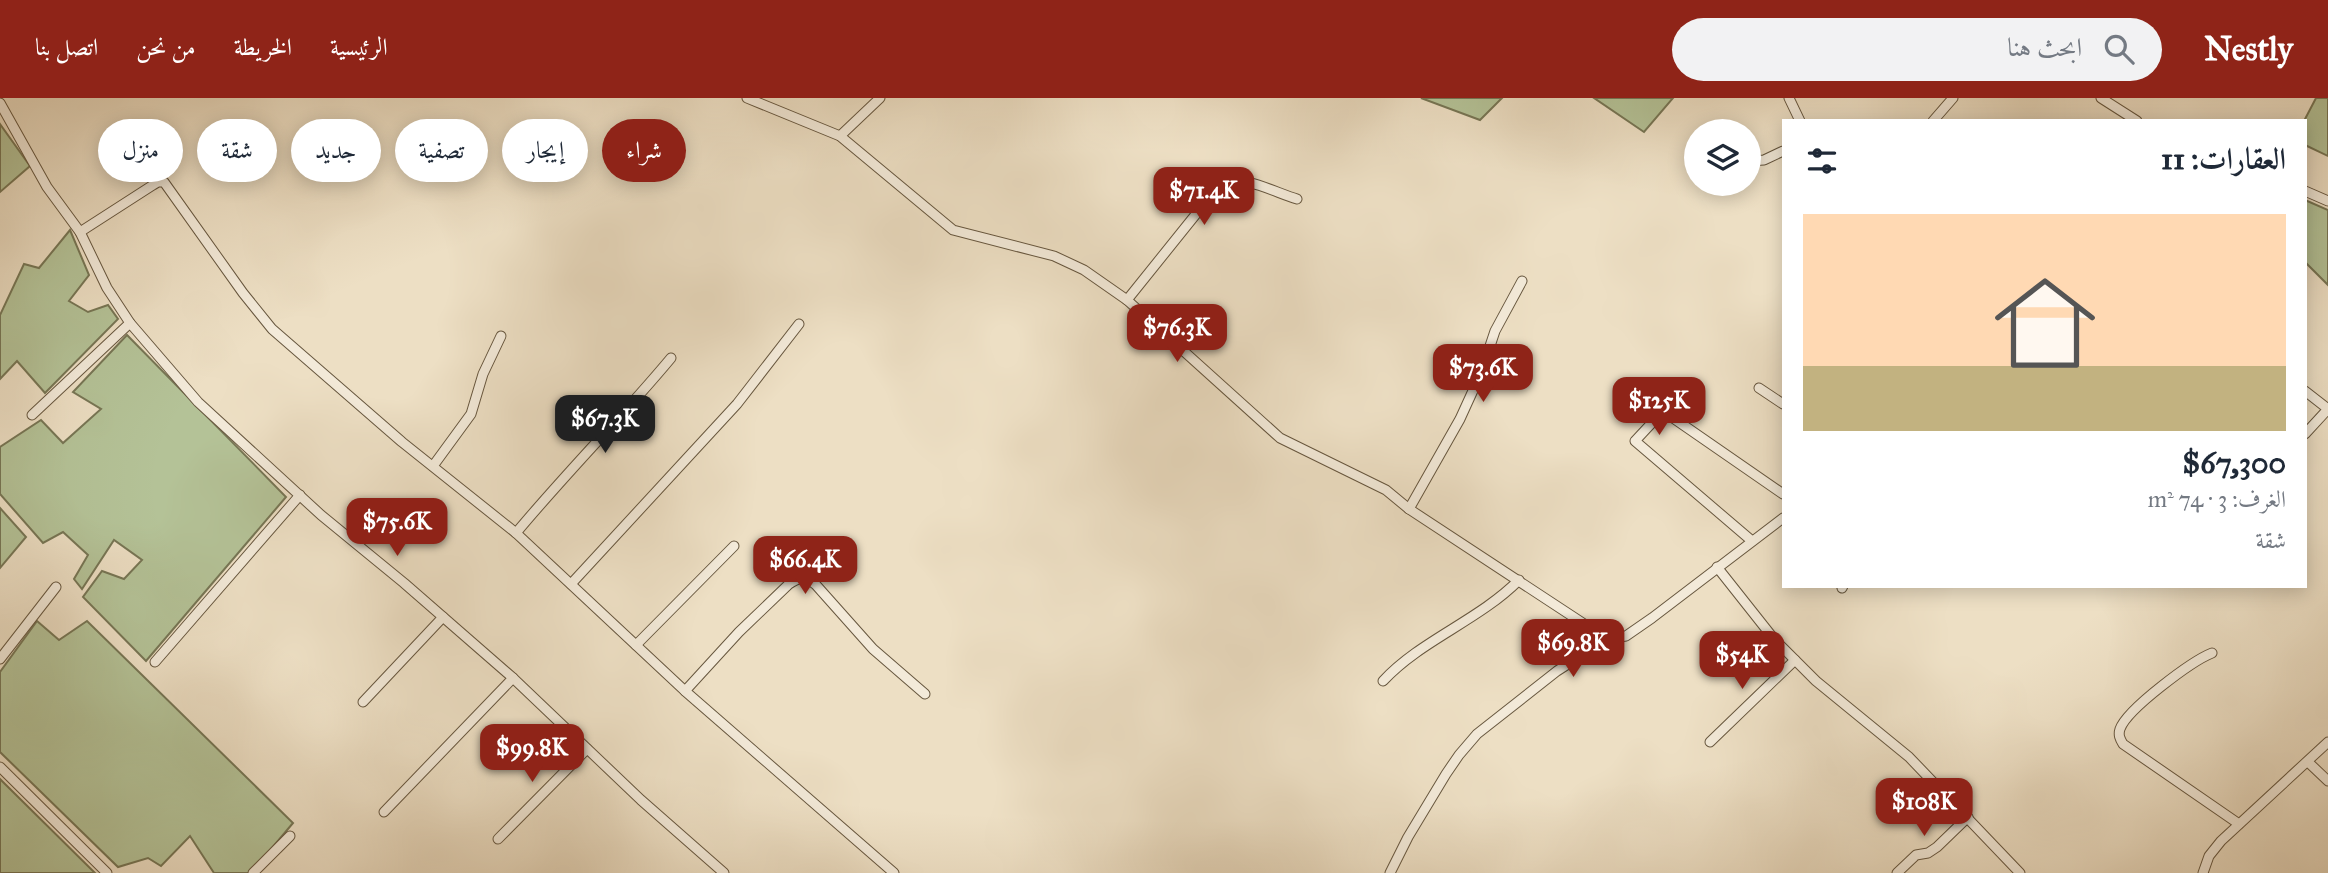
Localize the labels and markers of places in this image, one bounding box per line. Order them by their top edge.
pin: $71.4K [1147,167,1261,227]
pin: $76.3K [1120,304,1234,364]
pin: $73.6K [1426,344,1540,404]
pin: $125K [1610,378,1708,437]
pin: $67.3K [548,396,662,455]
pin: $75.6K [340,498,454,558]
pin: $66.4K [748,536,862,596]
pin: $69.8K [1516,620,1630,679]
pin: $54K [1701,632,1783,691]
pin: $99.8K [475,724,589,784]
pin: $108K [1875,778,1973,838]

